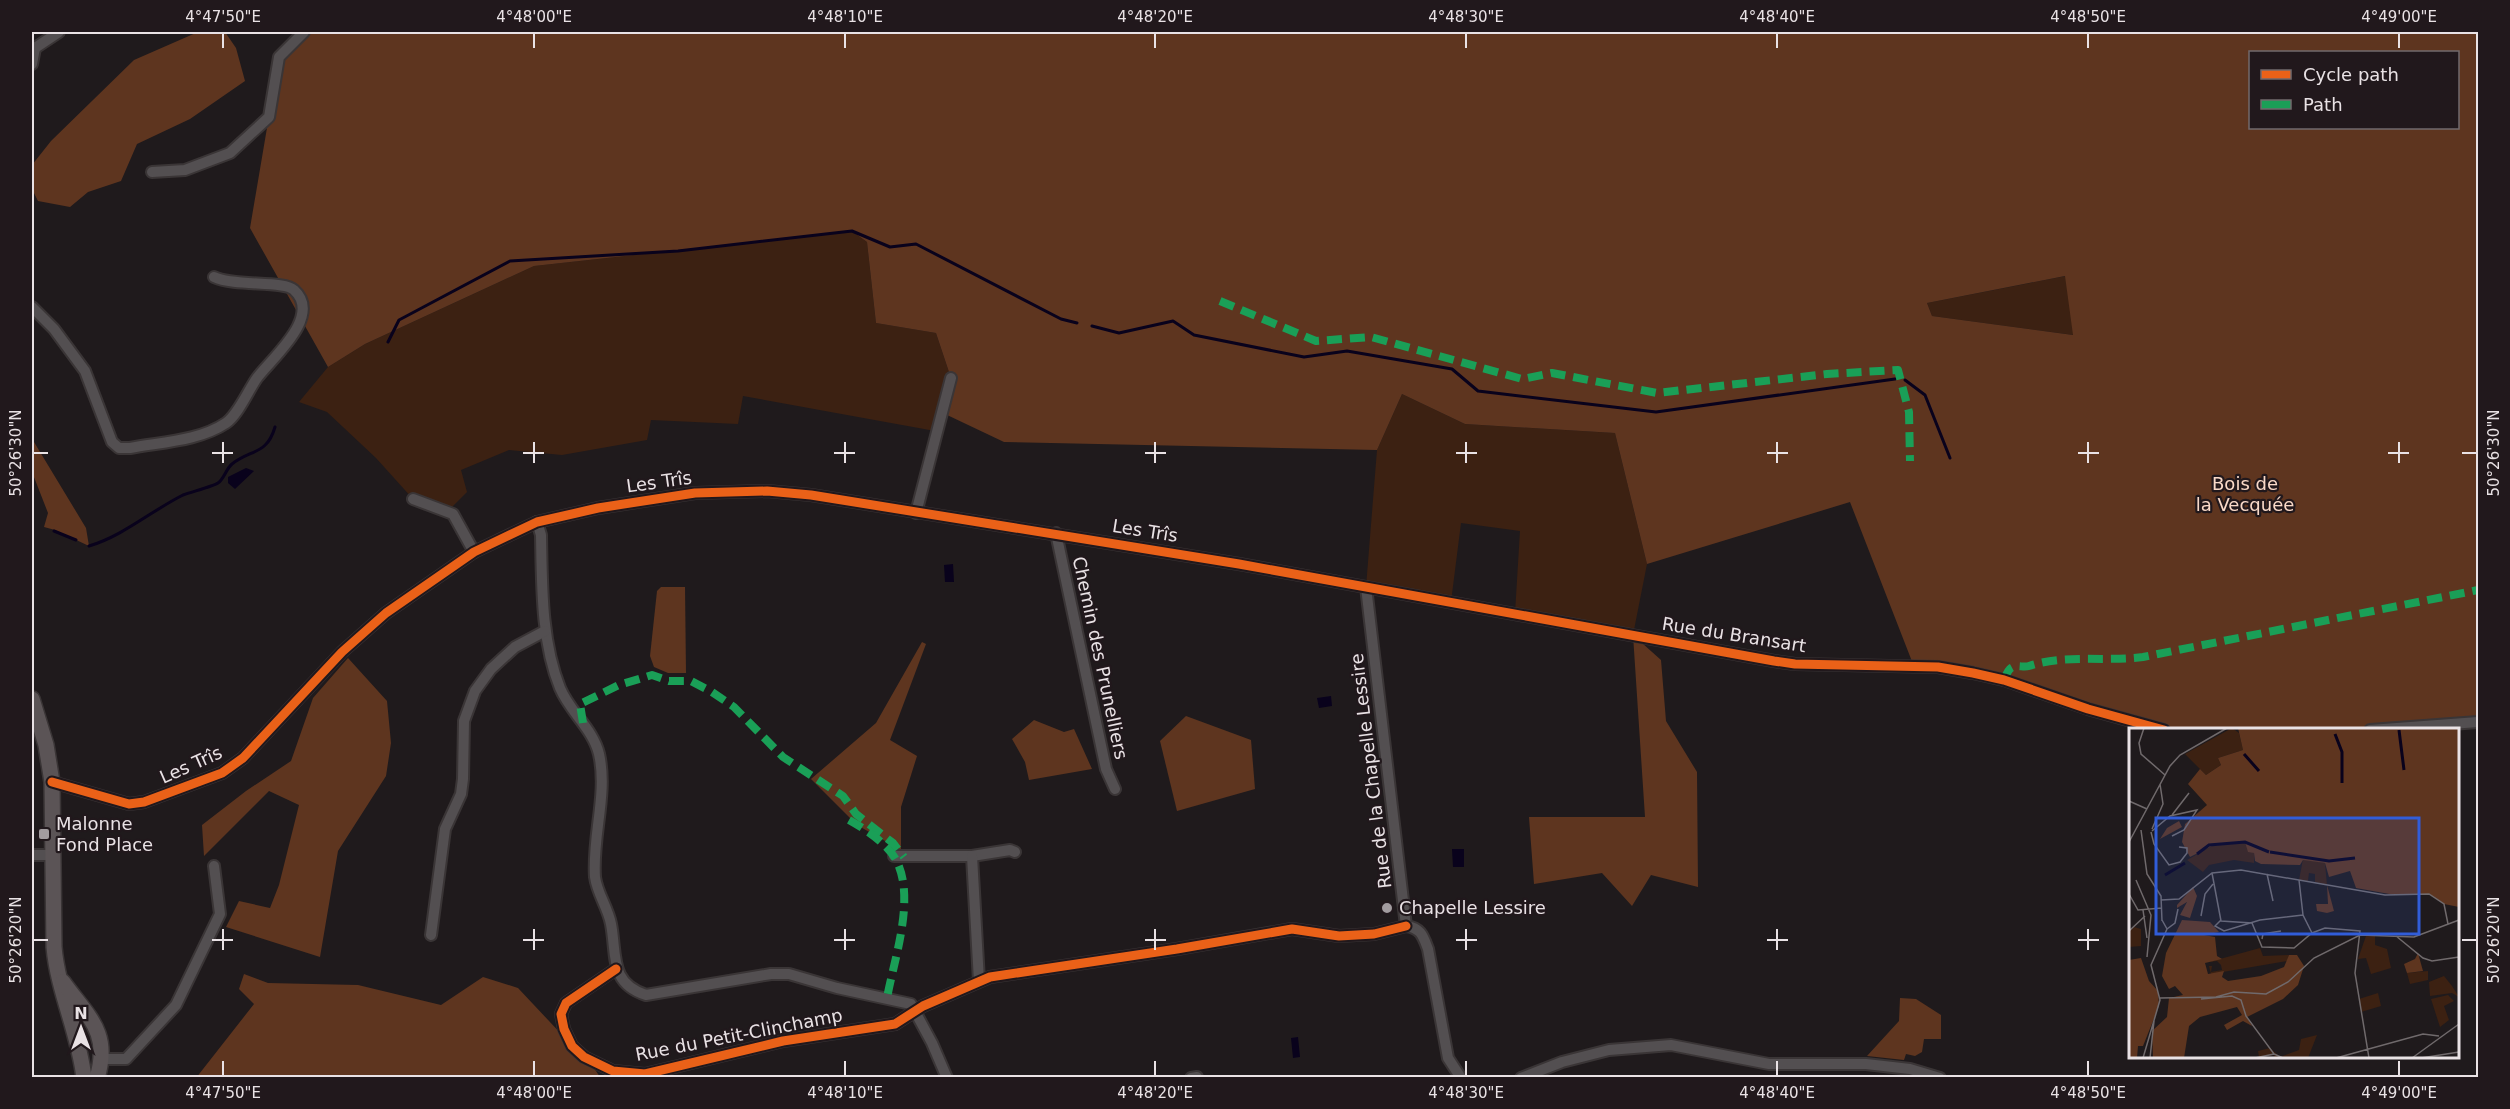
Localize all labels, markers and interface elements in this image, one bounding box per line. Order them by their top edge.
text: 4°47'50"E [185,8,261,26]
text: 4°48'00"E [496,8,572,26]
text: 4°48'10"E [807,8,883,26]
text: 4°48'20"E [1117,8,1193,26]
text: 4°48'30"E [1428,8,1504,26]
text: 4°48'40"E [1739,8,1815,26]
text: 4°48'50"E [2050,8,2126,26]
text: 4°49'00"E [2361,8,2437,26]
legend [2249,51,2459,129]
text: Cycle path [2303,64,2399,85]
text: Path [2303,94,2343,115]
text: 50°26'30"N [7,409,25,497]
text: 50°26'30"N [2485,409,2503,497]
street label: Les Trîs [625,467,693,496]
park label: Bois de la Vecquée [2196,473,2294,515]
street label: Les Trîs [1111,515,1179,546]
street label: Chemin des Prunelliers [1069,554,1132,761]
street label: Rue du Bransart [1661,613,1808,656]
street label: Rue de la Chapelle Lessire [1346,652,1395,890]
inset map [2129,728,2459,1058]
street label: Les Trîs [156,742,225,788]
place label: Malonne Fond Place [56,813,153,855]
marker: Malonne Fond Place [37,827,51,841]
text: 50°26'20"N [7,896,25,984]
text: 50°26'20"N [2485,896,2503,984]
place label: Chapelle Lessire [1399,897,1546,918]
marker: Chapelle Lessire [1380,901,1394,915]
north arrow [51,998,111,1058]
text: N [74,1004,88,1023]
street label: Rue du Petit-Clinchamp [634,1004,844,1065]
text: 4°47'50"E [185,1084,261,1102]
text: 4°48'00"E [496,1084,572,1102]
text: 4°48'10"E [807,1084,883,1102]
text: 4°48'20"E [1117,1084,1193,1102]
text: 4°48'30"E [1428,1084,1504,1102]
text: 4°48'40"E [1739,1084,1815,1102]
text: 4°48'50"E [2050,1084,2126,1102]
text: 4°49'00"E [2361,1084,2437,1102]

